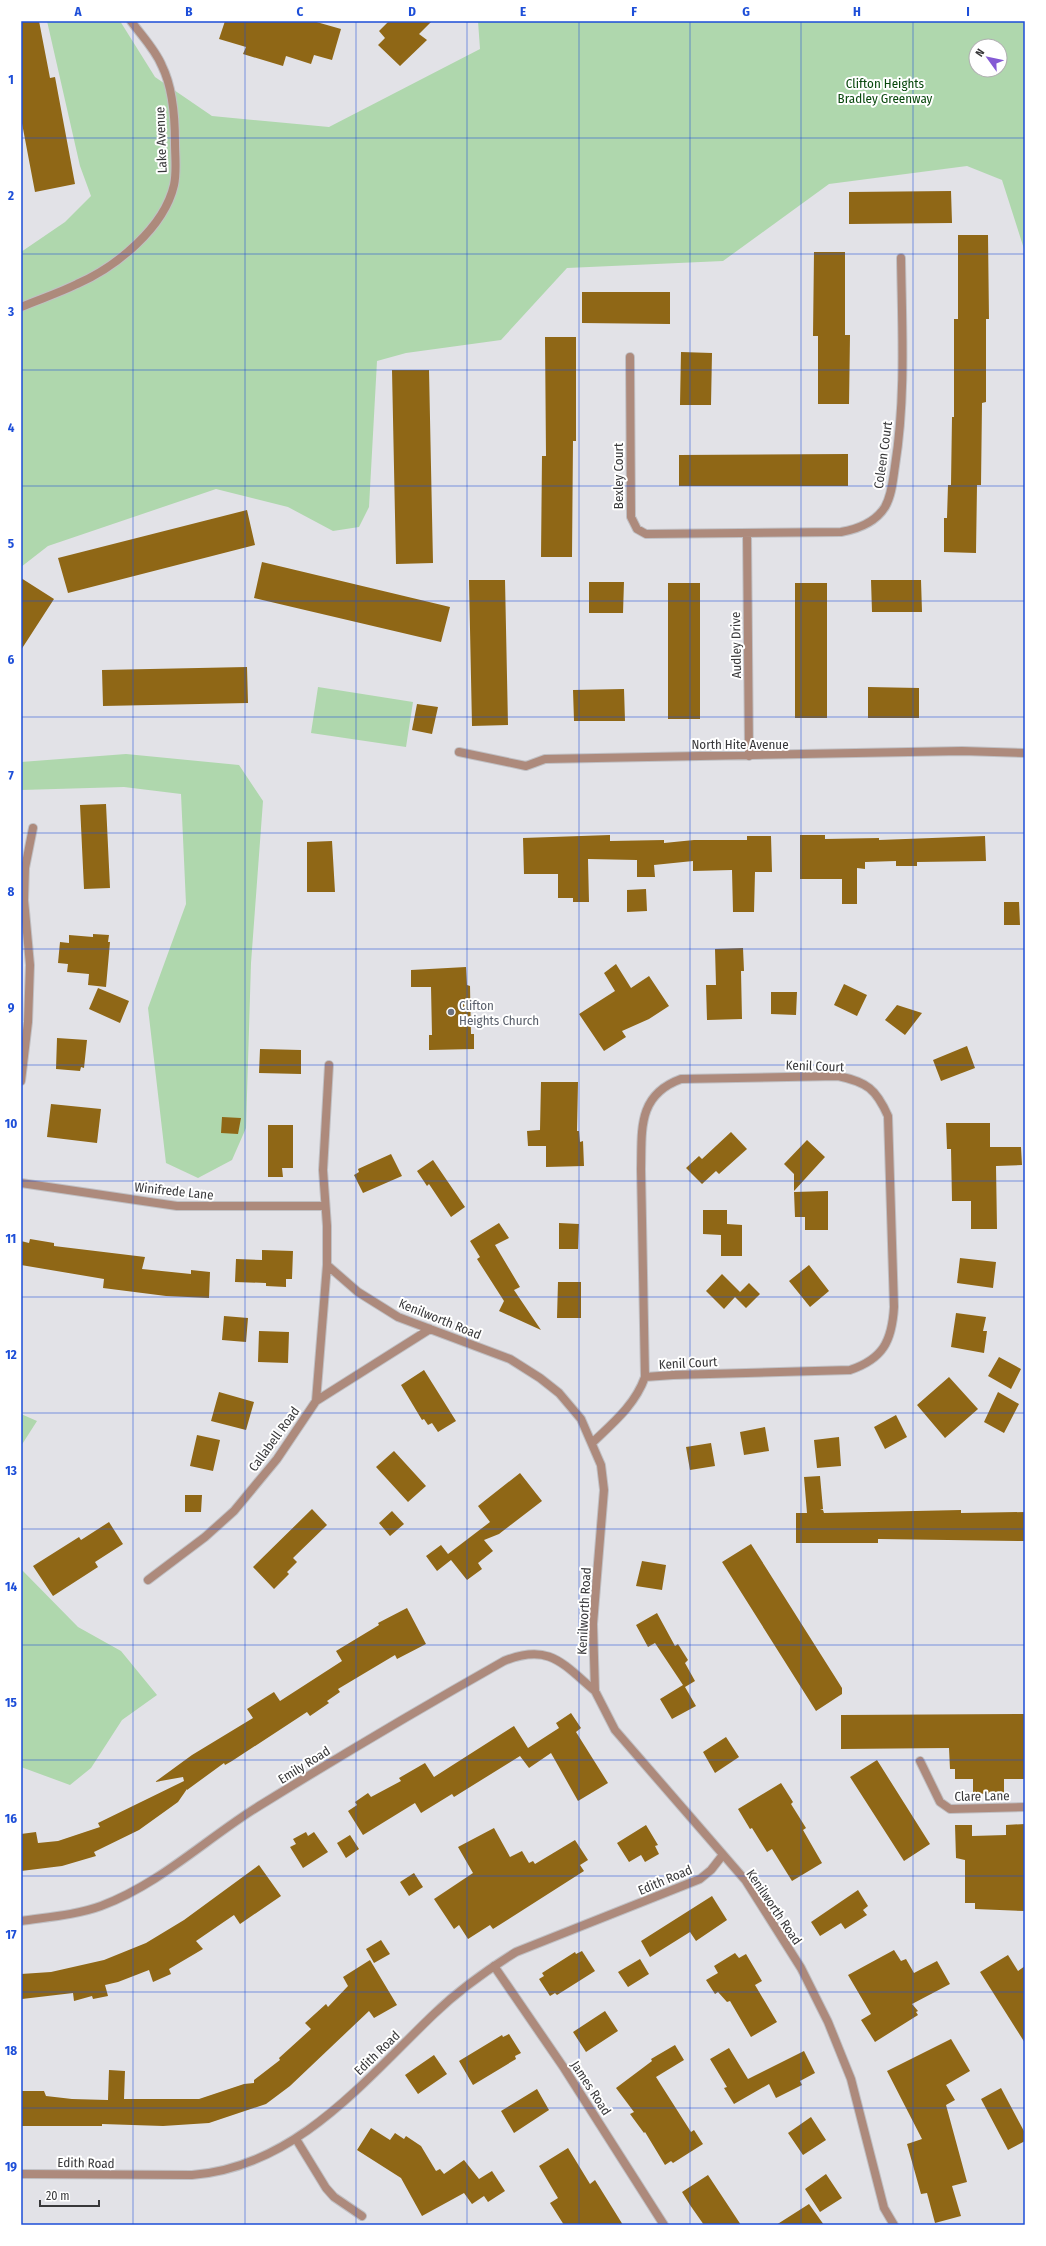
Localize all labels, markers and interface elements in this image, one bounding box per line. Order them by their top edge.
text: A [73,4,82,19]
text: B [185,4,193,19]
text: C [297,4,304,19]
text: D [408,4,416,19]
text: E [520,4,526,19]
text: F [631,4,637,19]
text: G [742,4,750,19]
text: H [853,4,861,19]
text: I [966,4,970,19]
north arrow [968,38,1008,78]
text: N [973,47,987,59]
text: 1 [8,72,14,87]
park label: Clifton Heights Bradley Greenway [838,76,933,106]
street label: Lake Avenue [152,106,170,174]
text: 2 [7,188,14,203]
text: 3 [7,304,14,319]
text: 4 [8,420,15,435]
street label: Coleen Court [871,420,895,490]
street label: Bexley Court [611,442,626,509]
text: 5 [8,536,14,551]
street label: Audley Drive [728,612,744,678]
text: 6 [8,652,15,667]
street label: North Hite Avenue [691,737,789,752]
text: 7 [8,768,14,783]
text: 8 [8,884,15,899]
place label: Clifton Heights Church [459,998,539,1028]
text: 9 [8,1000,15,1015]
marker: Clifton Heights Church [446,1007,456,1017]
street label: Kenil Court [785,1057,845,1075]
text: 10 [5,1116,17,1131]
street label: Winifrede Lane [134,1179,214,1203]
text: 11 [6,1231,16,1246]
street label: Kenilworth Road [397,1296,483,1342]
text: 12 [5,1347,17,1362]
street label: Kenil Court [658,1354,718,1372]
street label: Callabell Road [246,1404,302,1474]
text: 13 [5,1463,17,1478]
street label: Kenilworth Road [574,1567,594,1655]
text: 14 [5,1579,17,1594]
text: 15 [5,1695,17,1710]
street label: Emily Road [275,1743,333,1787]
street label: Clare Lane [954,1788,1010,1804]
text: 16 [5,1811,17,1826]
street label: Edith Road [636,1862,694,1898]
street label: Kenilworth Road [743,1866,805,1948]
text: 17 [5,1927,17,1942]
street label: Edith Road [351,2028,403,2078]
text: 18 [5,2043,17,2058]
street label: James Road [568,2058,614,2118]
street label: Edith Road [57,2155,115,2171]
text: 19 [5,2159,17,2174]
scale bar [40,2182,99,2208]
text: 20 m [46,2189,70,2203]

